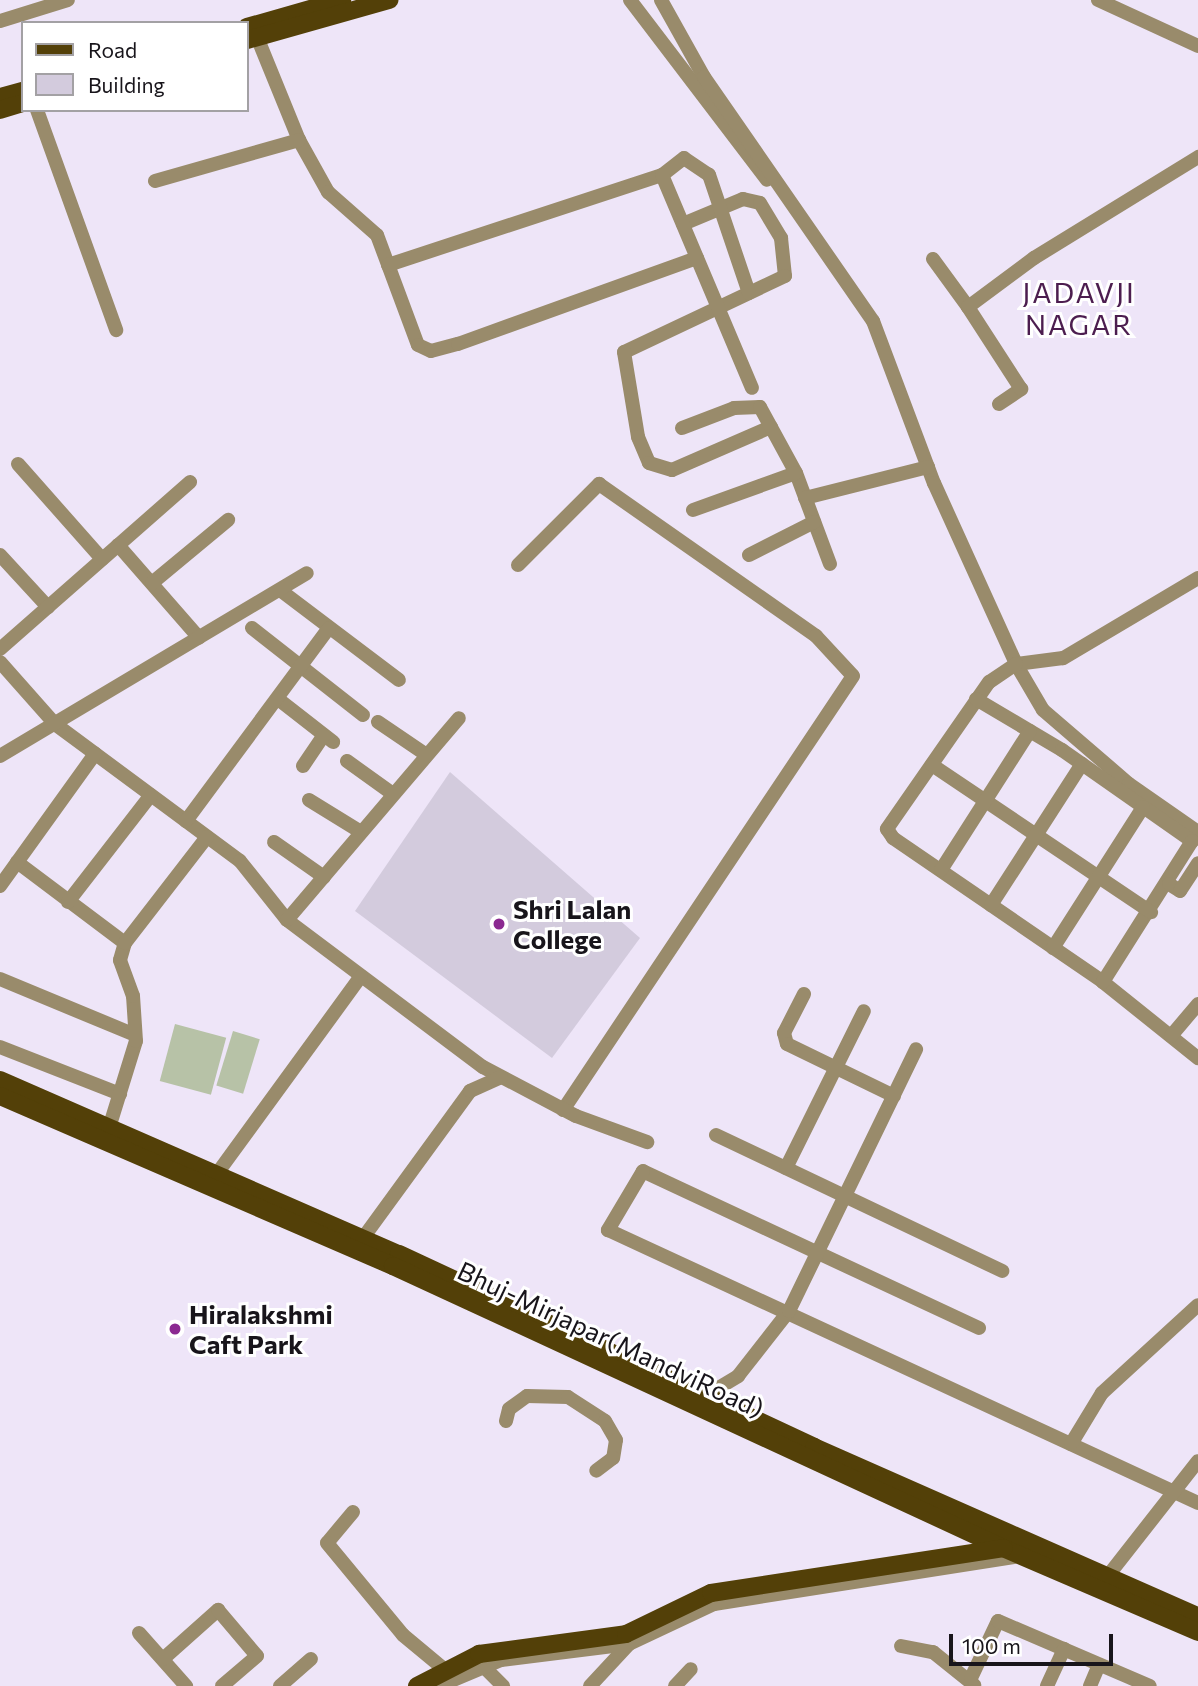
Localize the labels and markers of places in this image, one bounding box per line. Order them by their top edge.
place label: Shri Lalan College [513,893,631,954]
marker: Shri Lalan College [491,916,507,932]
place label: Hiralakshmi Caft Park [189,1298,333,1360]
marker: Hiralakshmi Caft Park [167,1321,183,1337]

